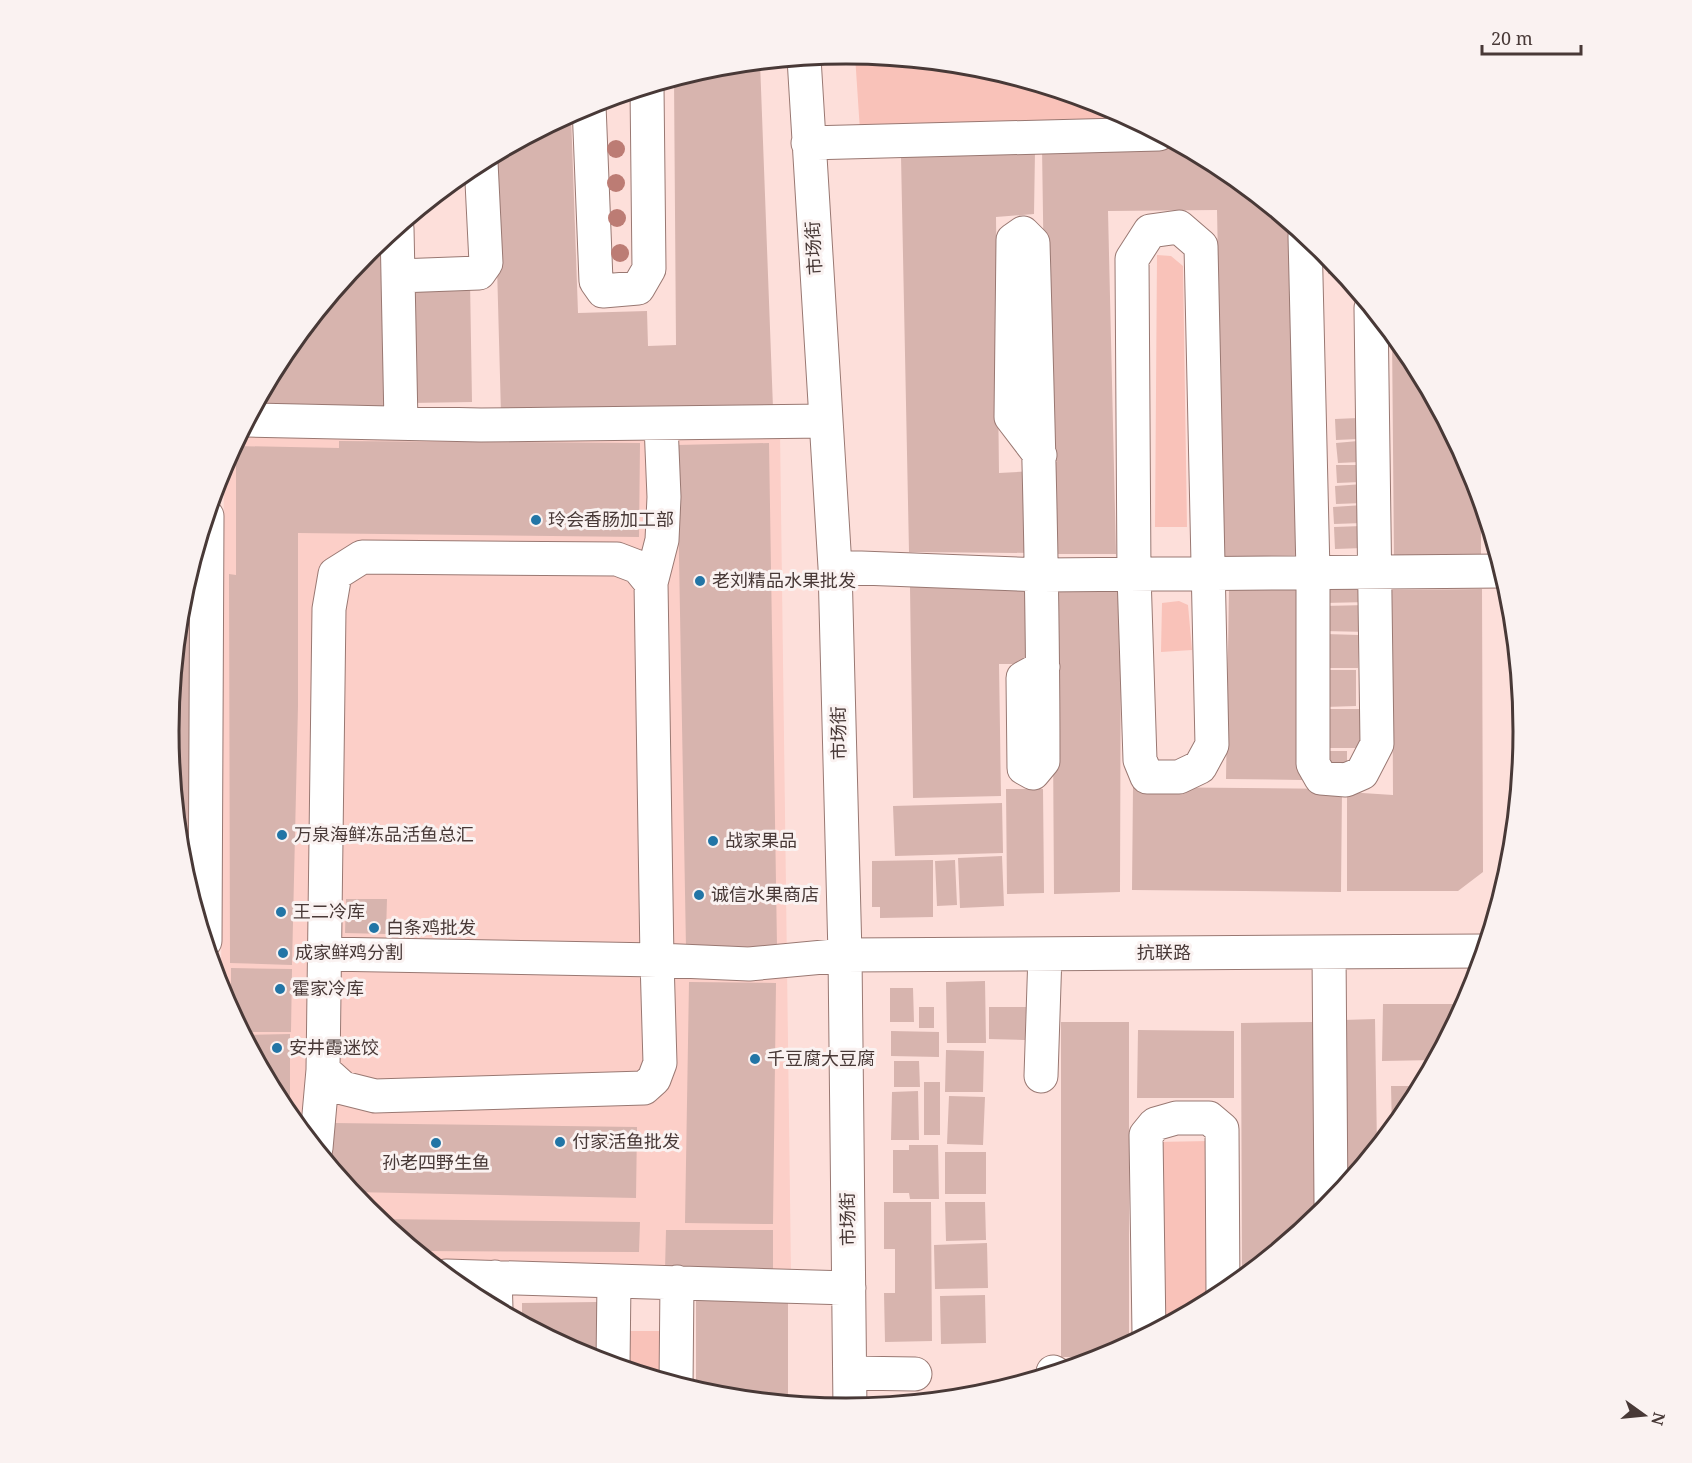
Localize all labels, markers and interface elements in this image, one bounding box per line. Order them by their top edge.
scale bar [1482,18,1581,56]
text: 20 m [1491,26,1533,50]
street label: 市场街 [800,220,826,276]
place label: 玲会香肠加工部 [548,507,674,531]
marker: 玲会香肠加工部 [529,513,543,527]
place label: 老刘精品水果批发 [712,568,856,592]
marker: 老刘精品水果批发 [693,574,707,588]
street label: 市场街 [826,706,850,760]
place label: 万泉海鲜冻品活鱼总汇 [294,822,474,846]
marker: 万泉海鲜冻品活鱼总汇 [275,828,289,842]
place label: 战家果品 [725,828,797,852]
marker: 战家果品 [706,834,720,848]
place label: 诚信水果商店 [711,882,819,906]
marker: 诚信水果商店 [692,888,706,902]
place label: 王二冷库 [293,899,365,923]
marker: 王二冷库 [274,905,288,919]
place label: 白条鸡批发 [386,915,476,939]
marker: 白条鸡批发 [367,921,381,935]
place label: 成家鲜鸡分割 [295,940,403,964]
street label: 抗联路 [1137,940,1191,964]
marker: 成家鲜鸡分割 [276,946,290,960]
place label: 霍家冷库 [292,976,364,1000]
marker: 霍家冷库 [273,982,287,996]
place label: 安井霞迷饺 [289,1035,379,1059]
marker: 安井霞迷饺 [270,1041,284,1055]
place label: 千豆腐大豆腐 [767,1046,875,1070]
marker: 千豆腐大豆腐 [748,1052,762,1066]
place label: 付家活鱼批发 [572,1129,680,1153]
marker: 付家活鱼批发 [553,1135,567,1149]
marker: 孙老四野生鱼 [429,1136,443,1150]
place label: 孙老四野生鱼 [382,1150,490,1174]
street label: 市场街 [835,1192,859,1246]
north arrow [1614,1385,1674,1445]
text: N [1646,1410,1671,1428]

